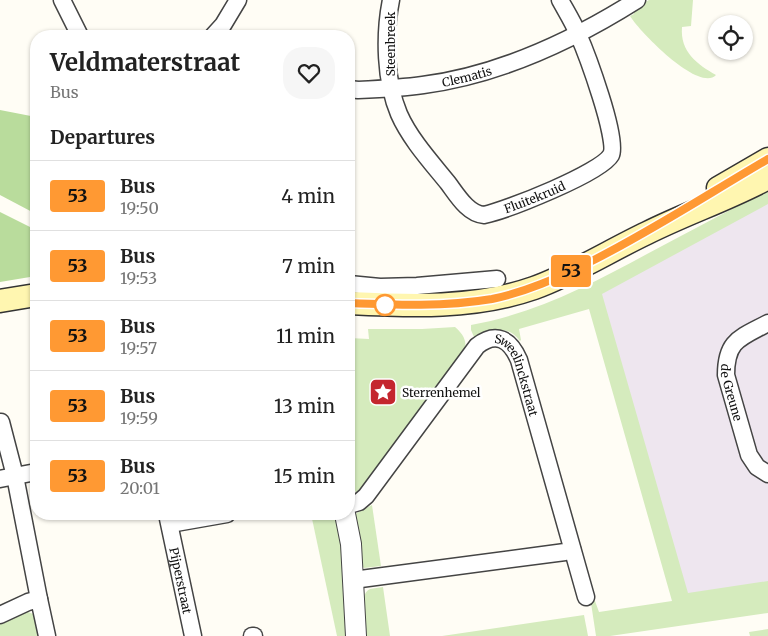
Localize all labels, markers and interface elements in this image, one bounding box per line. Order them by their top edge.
street label: Steenbreek [383,11,398,76]
map controls [708,15,753,60]
button: locate [708,15,753,60]
text: Veldmaterstraat [50,47,240,78]
button: heart [283,47,335,99]
street label: Clematis [441,63,494,89]
text: Bus [50,82,79,102]
text: Departures [50,125,155,149]
text: Bus [120,174,155,198]
street label: Fluitekruid [502,178,567,216]
text: 53 [67,184,88,207]
text: 4 min [281,184,335,208]
text: 19:50 [120,198,159,218]
text: Bus [120,244,155,268]
text: 53 [67,254,88,277]
text: 7 min [282,254,335,278]
line badge: 53 [548,255,594,287]
text: 53 [561,259,581,282]
text: 19:53 [120,268,157,288]
unlabelled marker [374,294,396,316]
text: Bus [120,314,155,338]
text: 53 [67,324,88,347]
text: 11 min [276,324,335,348]
street label: Sweelinckstraat [494,331,542,418]
text: 19:57 [120,338,157,358]
street label: de Greune [718,363,746,423]
place icon: Sterrenhemel [368,377,398,407]
text: Bus [120,384,155,408]
place label: Sterrenhemel [402,385,481,400]
text: 53 [67,394,88,417]
text: 13 min [274,394,335,418]
text: 19:59 [120,408,158,428]
text: Bus [120,454,155,478]
text: 53 [67,464,88,487]
text: 15 min [274,464,335,488]
text: 20:01 [120,478,160,498]
street label: Pijperstraat [167,546,196,615]

